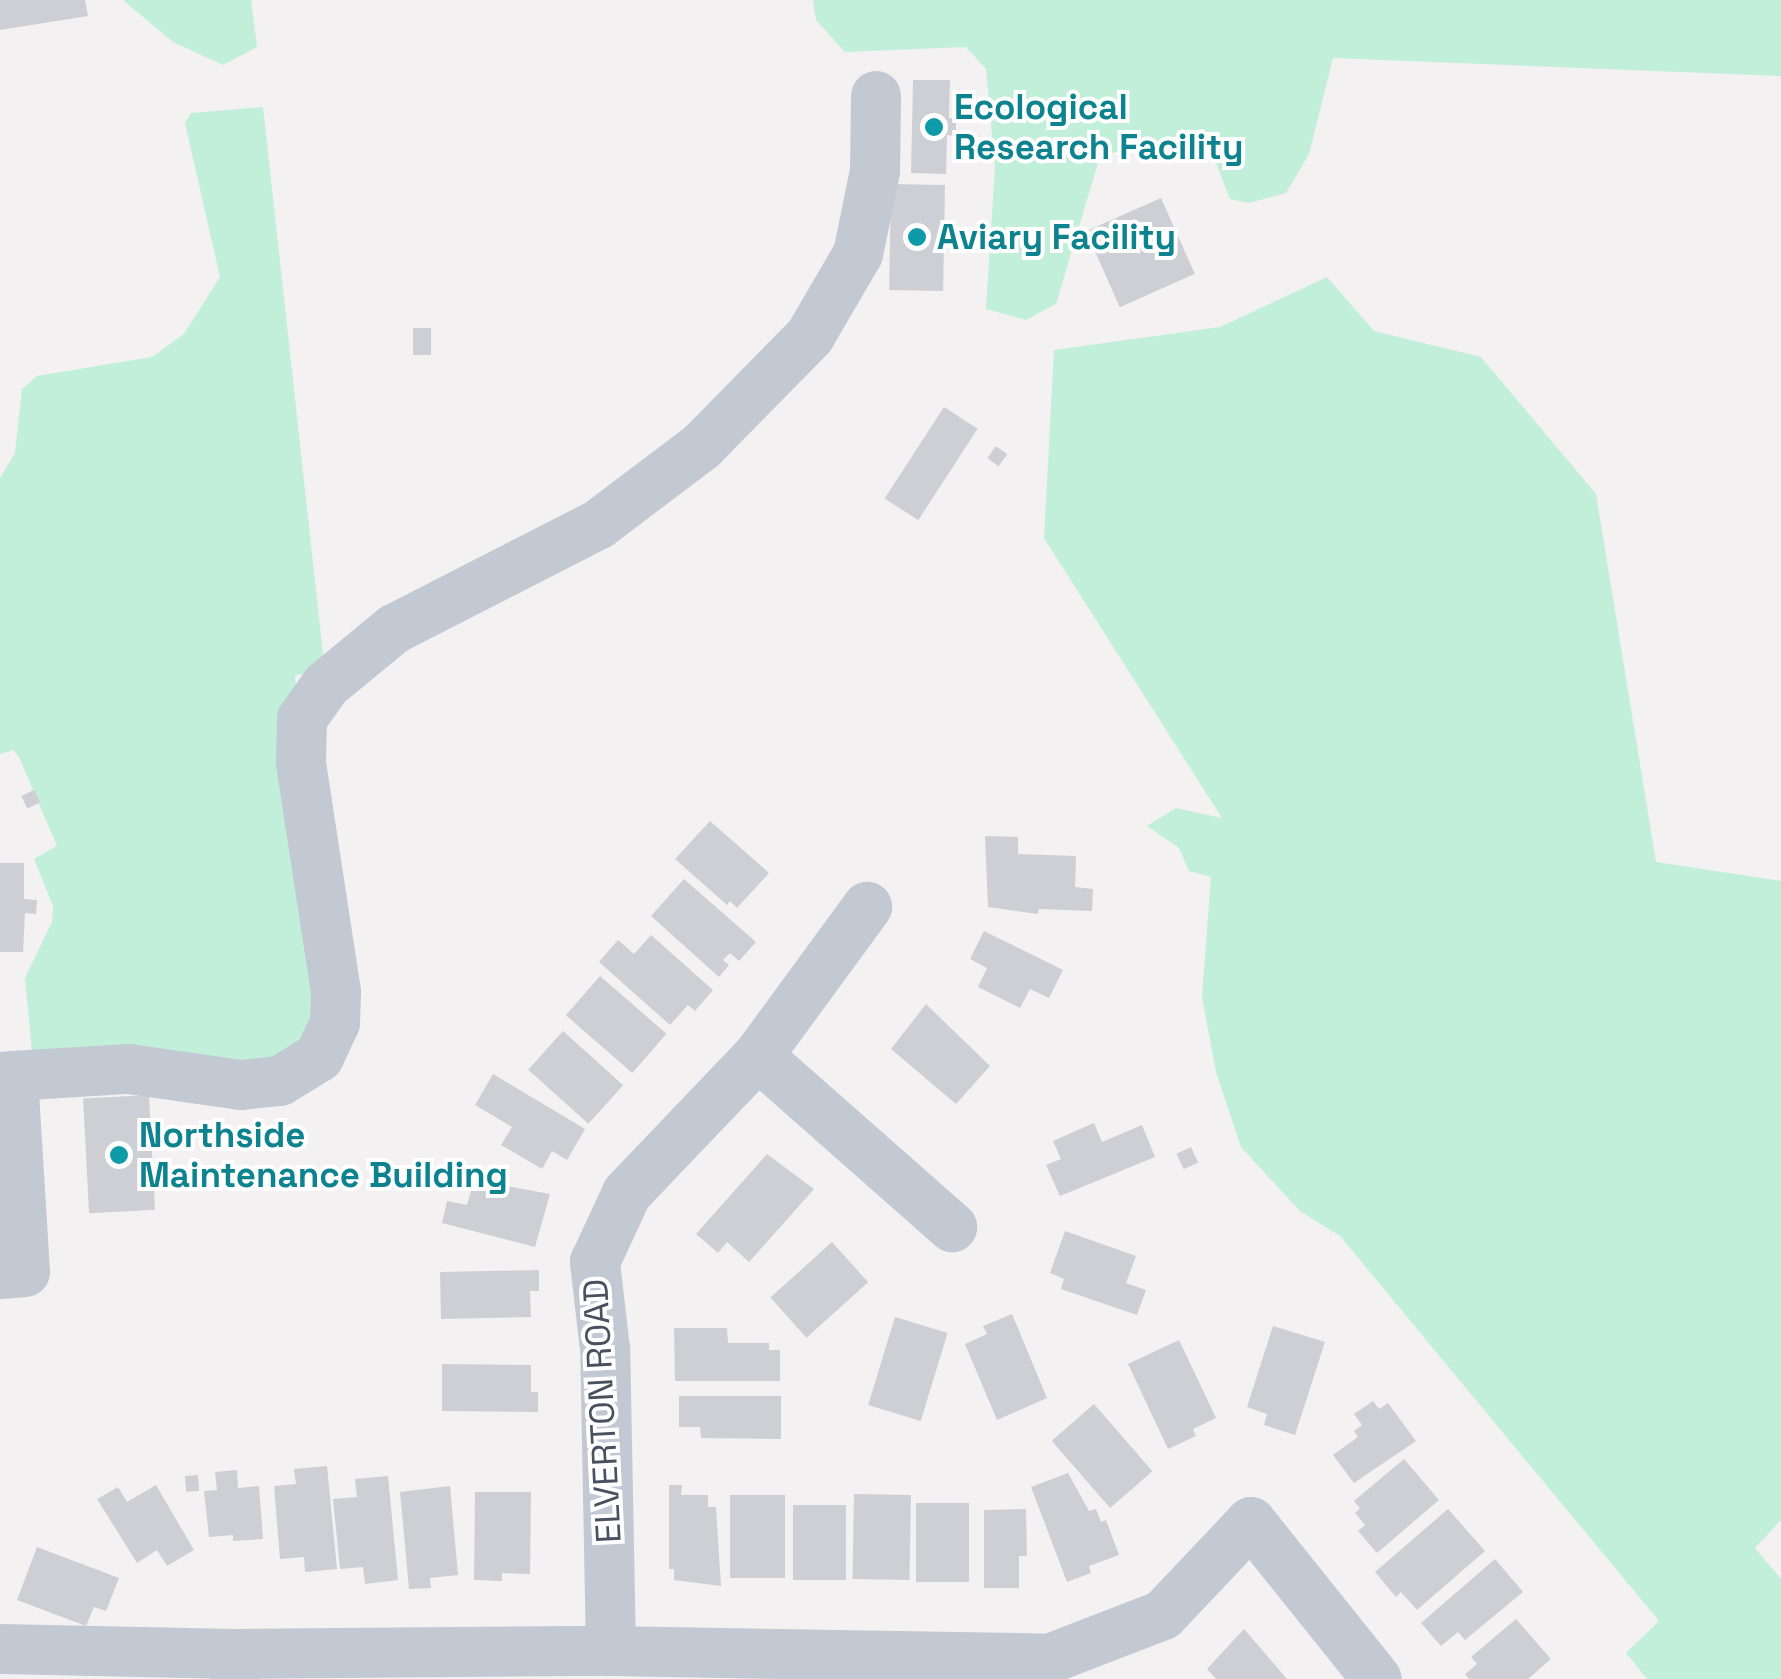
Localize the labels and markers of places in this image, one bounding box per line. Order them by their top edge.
place label: Ecological Research Facility [954,86,1244,168]
marker: Ecological Research Facility [923,116,945,138]
place label: Aviary Facility [937,216,1176,258]
marker: Aviary Facility [906,226,928,248]
place label: Northside Maintenance Building [139,1114,508,1196]
marker: Northside Maintenance Building [108,1144,130,1166]

